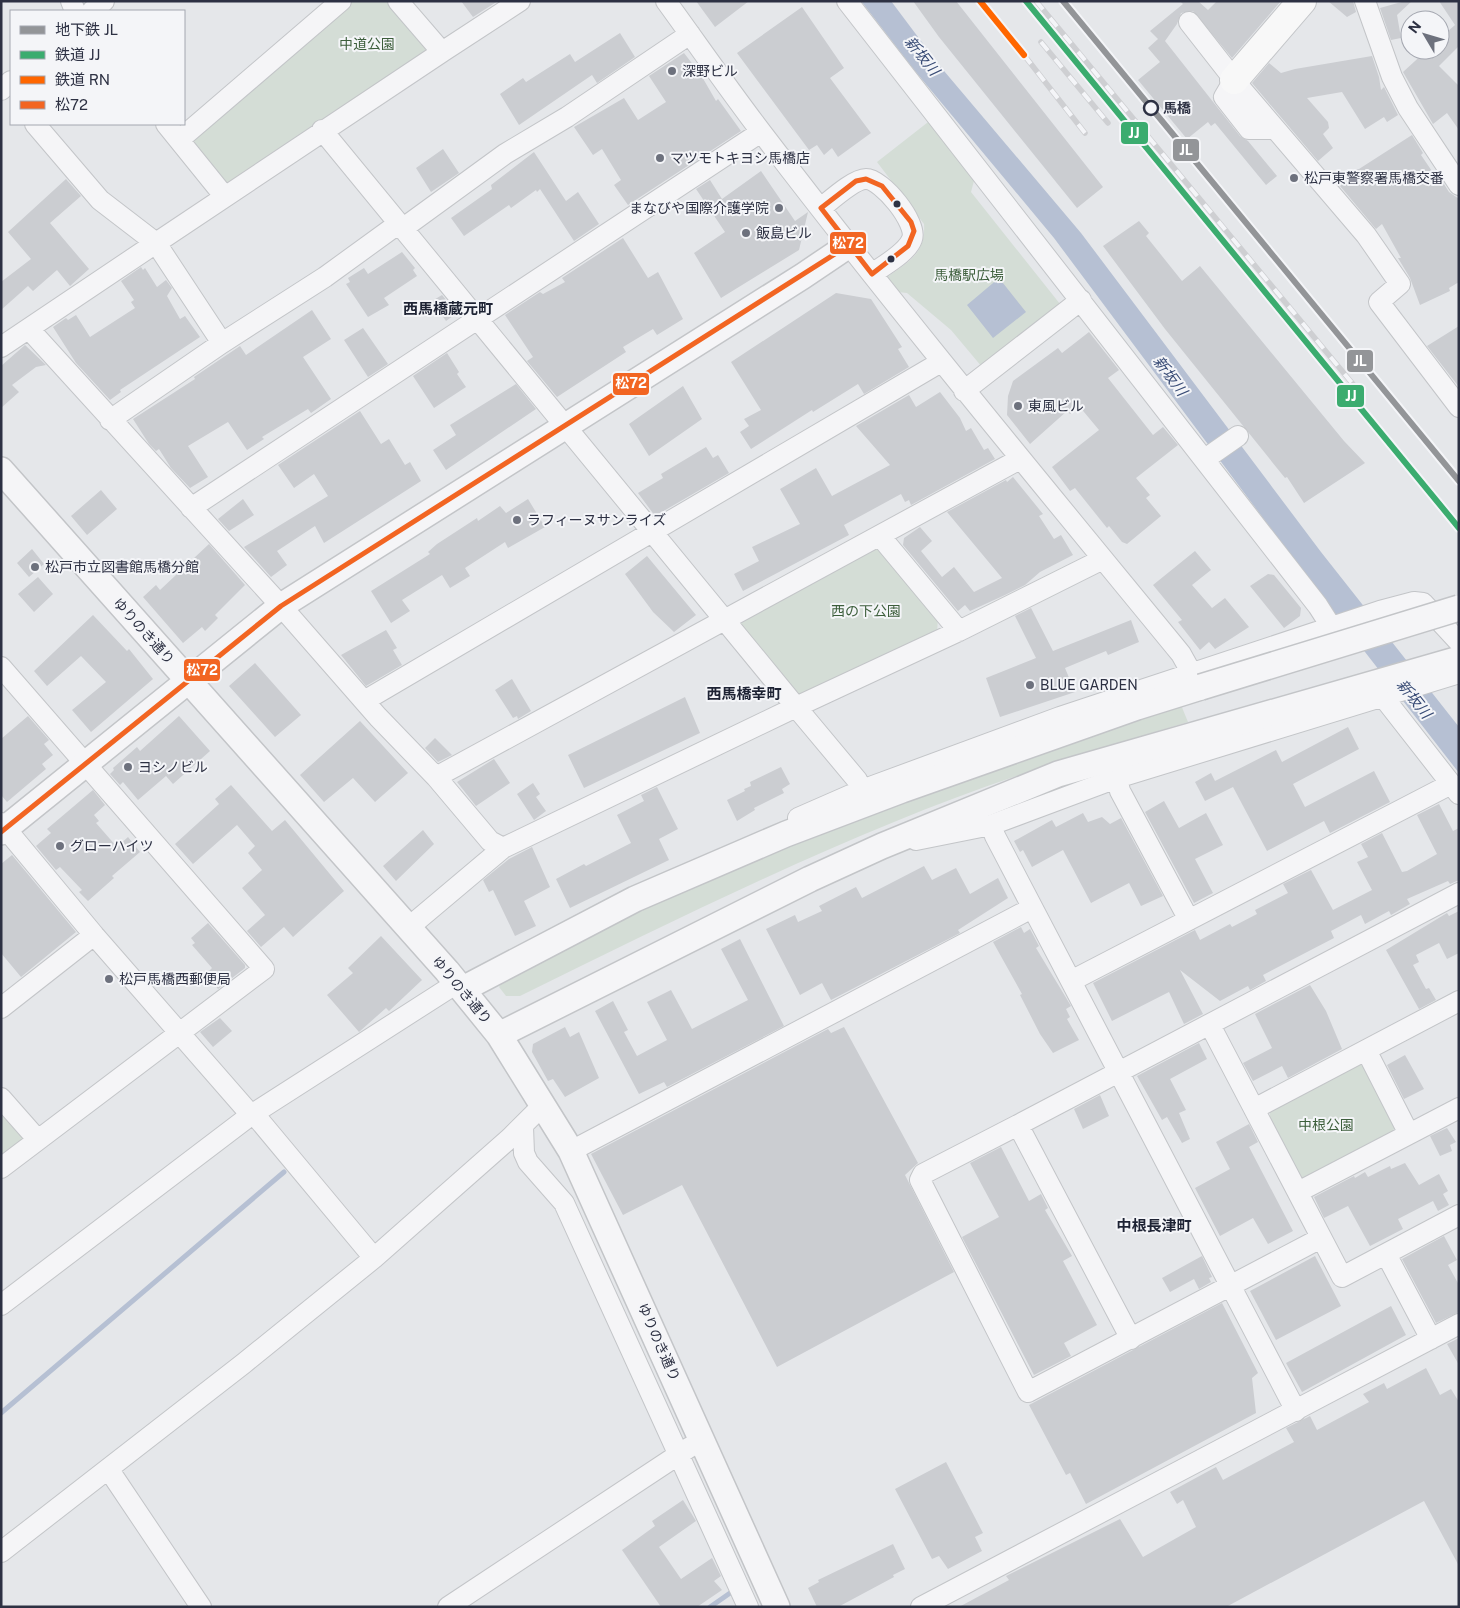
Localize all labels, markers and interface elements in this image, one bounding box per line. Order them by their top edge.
legend [10,10,185,125]
north arrow [1400,10,1450,60]
text: N [1405,18,1424,36]
text: 地下鉄 JL [55,21,118,38]
water label: 新坂川 [902,33,944,80]
park label: 中道公園 [339,36,395,52]
text: 鉄道 JJ [55,46,100,63]
place label: 深野ビル [682,63,738,79]
marker: 深野ビル [666,65,678,77]
text: 鉄道 RN [55,71,110,88]
text: 松72 [55,96,88,113]
marker: 馬橋 [1143,100,1159,116]
place label: 馬橋 [1163,100,1191,116]
line badge: JJ [1120,121,1149,145]
text: JJ [1128,125,1140,141]
line badge: JL [1172,138,1200,162]
text: JL [1179,142,1193,158]
place label: マツモトキヨシ馬橋店 [670,150,810,166]
marker: マツモトキヨシ馬橋店 [654,152,666,164]
place label: 松戸東警察署馬橋交番 [1304,170,1444,186]
marker: 松戸東警察署馬橋交番 [1288,172,1300,184]
unlabelled marker [892,199,902,209]
place label: まなびや国際介護学院 [629,200,769,216]
marker: まなびや国際介護学院 [773,202,785,214]
place label: 飯島ビル [756,225,812,241]
marker: 飯島ビル [740,227,752,239]
line badge: 松72 [829,231,867,255]
text: 松72 [832,235,864,251]
unlabelled marker [886,254,896,264]
park label: 馬橋駅広場 [934,267,1004,283]
district label: 西馬橋蔵元町 [403,300,493,317]
line badge: JL [1346,349,1374,373]
water label: 新坂川 [1150,353,1192,400]
text: JL [1353,353,1367,369]
line badge: 松72 [612,372,650,396]
text: 松72 [615,375,647,391]
line badge: JJ [1336,384,1365,408]
text: JJ [1345,388,1357,404]
place label: 東風ビル [1028,398,1084,414]
marker: 東風ビル [1012,400,1024,412]
place label: ラフィーヌサンライズ [527,512,666,528]
marker: ラフィーヌサンライズ [511,514,523,526]
place label: 松戸市立図書館馬橋分館 [45,559,199,575]
marker: 松戸市立図書館馬橋分館 [29,561,41,573]
street label: ゆりのき通り [110,595,178,667]
park label: 西の下公園 [831,603,901,619]
line badge: 松72 [183,658,221,682]
text: 松72 [186,662,218,678]
water label: 新坂川 [1394,676,1436,723]
place label: BLUE GARDEN [1040,677,1138,693]
marker: BLUE GARDEN [1024,679,1036,691]
district label: 西馬橋幸町 [706,685,782,702]
place label: ヨシノビル [138,759,208,775]
marker: ヨシノビル [122,761,134,773]
place label: グローハイツ [70,838,153,854]
marker: グローハイツ [54,840,66,852]
street label: ゆりのき通り [429,953,495,1027]
place label: 松戸馬橋西郵便局 [119,971,231,987]
marker: 松戸馬橋西郵便局 [103,973,115,985]
park label: 中根公園 [1298,1117,1354,1133]
district label: 中根長津町 [1116,1217,1192,1234]
street label: ゆりのき通り [635,1301,683,1383]

